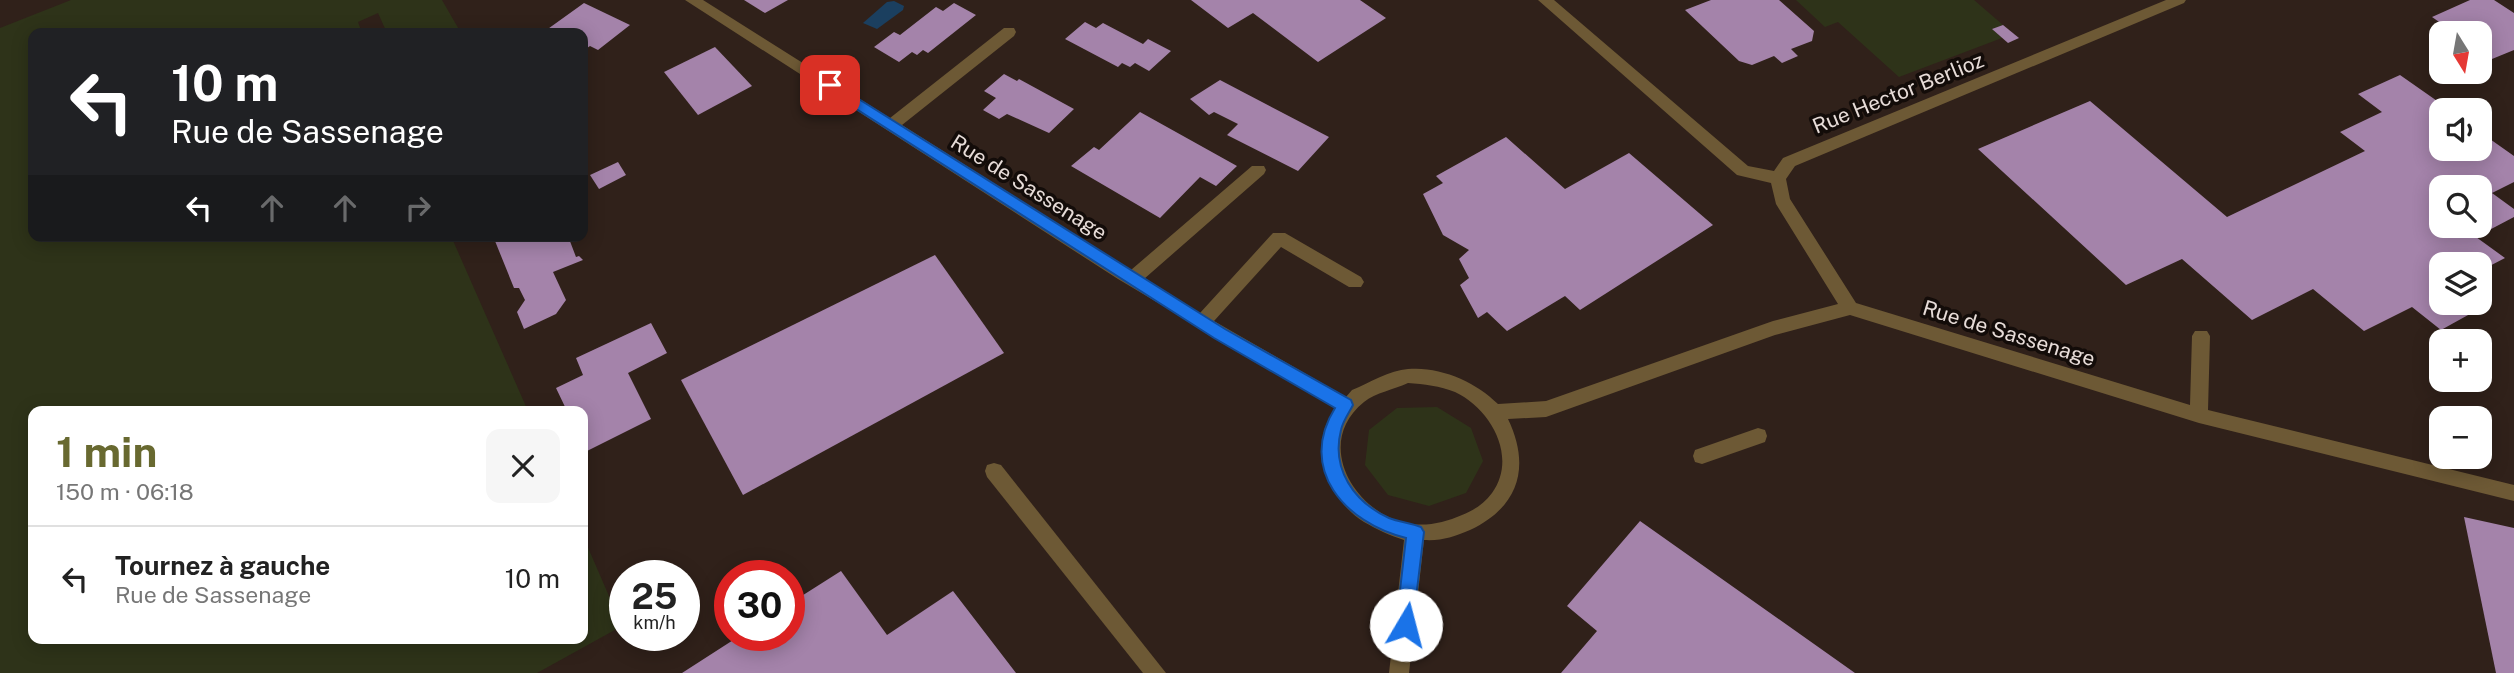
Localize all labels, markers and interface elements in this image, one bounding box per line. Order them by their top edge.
north arrow [2429,21,2492,84]
map controls [2429,21,2492,469]
street label: Rue Hector Berlioz [1809,47,1987,139]
text: 10 m [171,54,278,112]
pin [800,55,860,115]
icon: left [56,56,147,147]
icon: arrive [811,66,849,104]
button: sound [2429,98,2492,161]
text: Rue de Sassenage [171,113,444,150]
street label: Rue de Sassenage [946,129,1112,245]
button: search [2429,175,2492,238]
icon: left [180,189,218,227]
icon: ahead [253,189,291,227]
icon: ahead [326,189,364,227]
icon: right [399,189,437,227]
button: layers [2429,252,2492,315]
street label: Rue de Sassenage [1920,295,2098,371]
button: + [2429,329,2492,392]
button: − [2429,406,2492,469]
text: 1 min [56,427,157,476]
button: close [486,429,560,503]
text: 150 m · 06:18 [56,478,194,505]
text: Tournez à gauche [115,550,330,581]
icon: left [56,560,94,598]
speed limit sign: 30 [714,560,805,651]
text: 10 m [505,563,560,594]
text: 25 [632,576,677,617]
text: Rue de Sassenage [115,581,311,608]
position arrow [1369,588,1443,662]
text: km/h [633,612,676,633]

